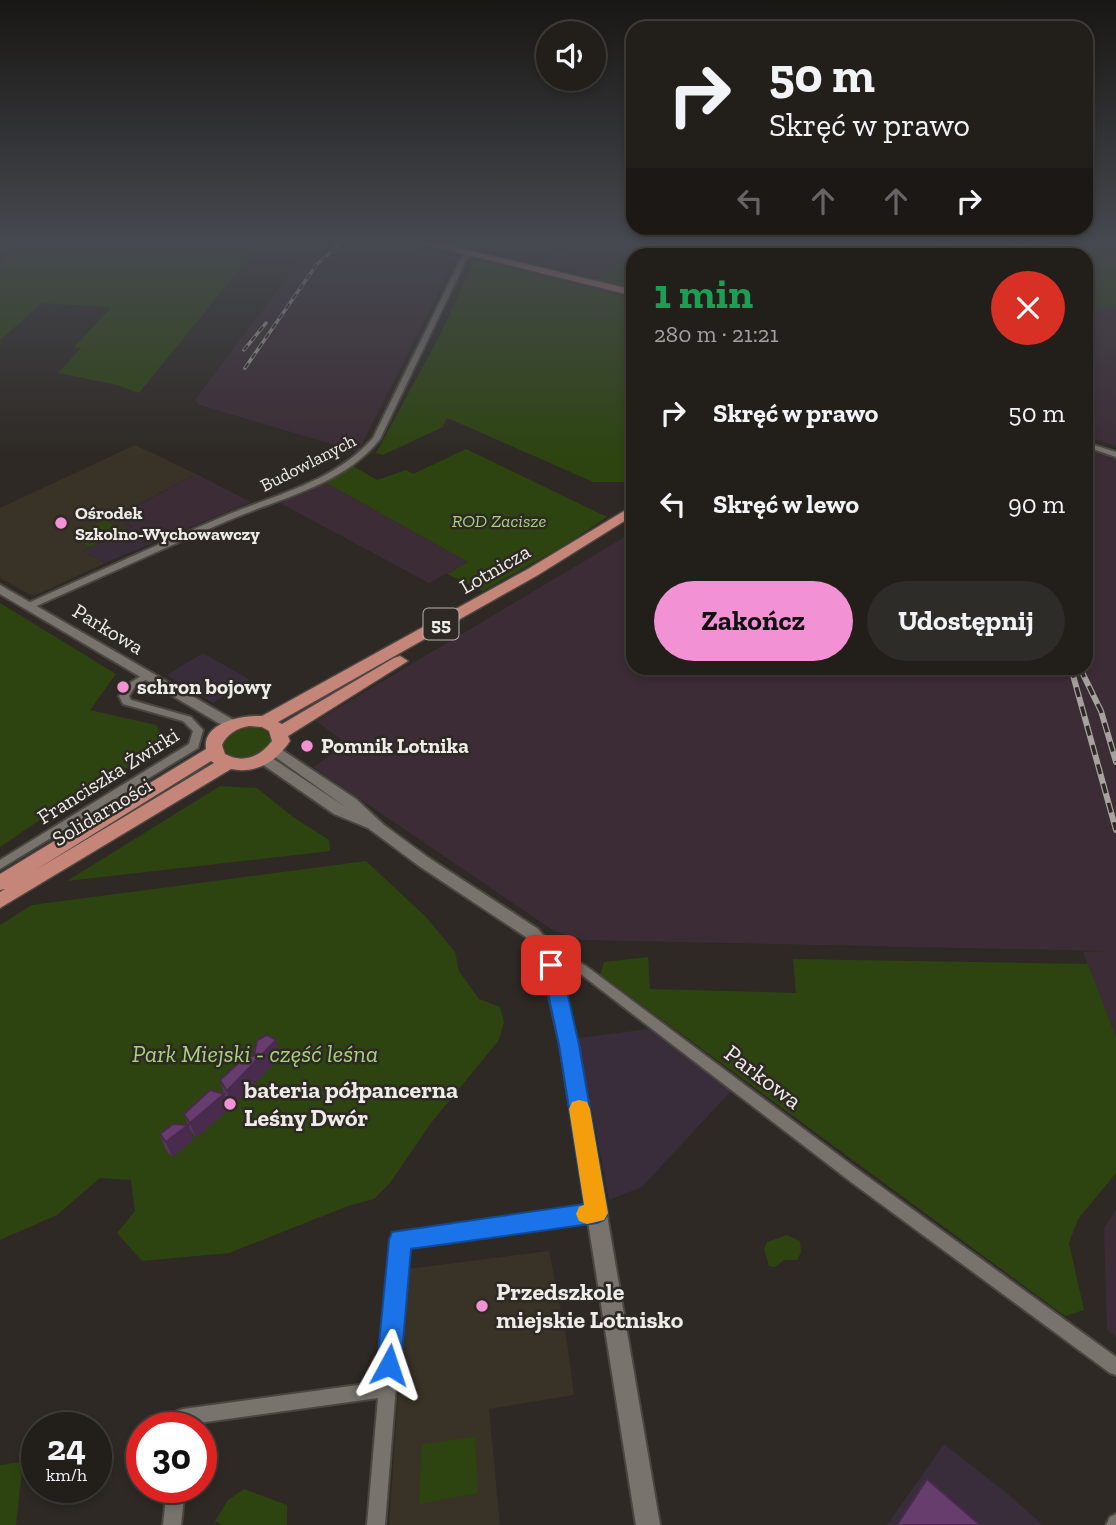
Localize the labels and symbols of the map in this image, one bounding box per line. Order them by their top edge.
street label: Budowlanych [257,430,359,496]
place label: Ośrodek Szkolno-Wychowawczy [75,502,260,545]
park label: ROD Zacisze [452,510,546,532]
marker: Ośrodek Szkolno-Wychowawczy [53,515,69,531]
street label: Lotnicza [455,538,535,599]
street label: Parkowa [68,598,148,659]
road number: 55 [424,608,458,639]
place label: schron bojowy [137,674,271,699]
marker: schron bojowy [115,679,131,695]
street label: Franciszka Żwirki [32,722,183,829]
place label: Pomnik Lotnika [321,733,469,758]
marker: Pomnik Lotnika [299,738,315,754]
street label: Solidarności [48,772,156,851]
pin [521,935,581,995]
street label: Parkowa [719,1038,808,1115]
park label: Park Miejski - część leśna [132,1039,378,1068]
place label: bateria półpancerna Leśny Dwór [243,1075,458,1132]
marker: bateria półpancerna Leśny Dwór [222,1096,238,1112]
place label: Przedszkole miejskie Lotnisko [496,1277,684,1334]
marker: Przedszkole miejskie Lotnisko [474,1298,490,1314]
position arrow [352,1328,426,1402]
speed limit sign: 30 [126,1412,217,1503]

